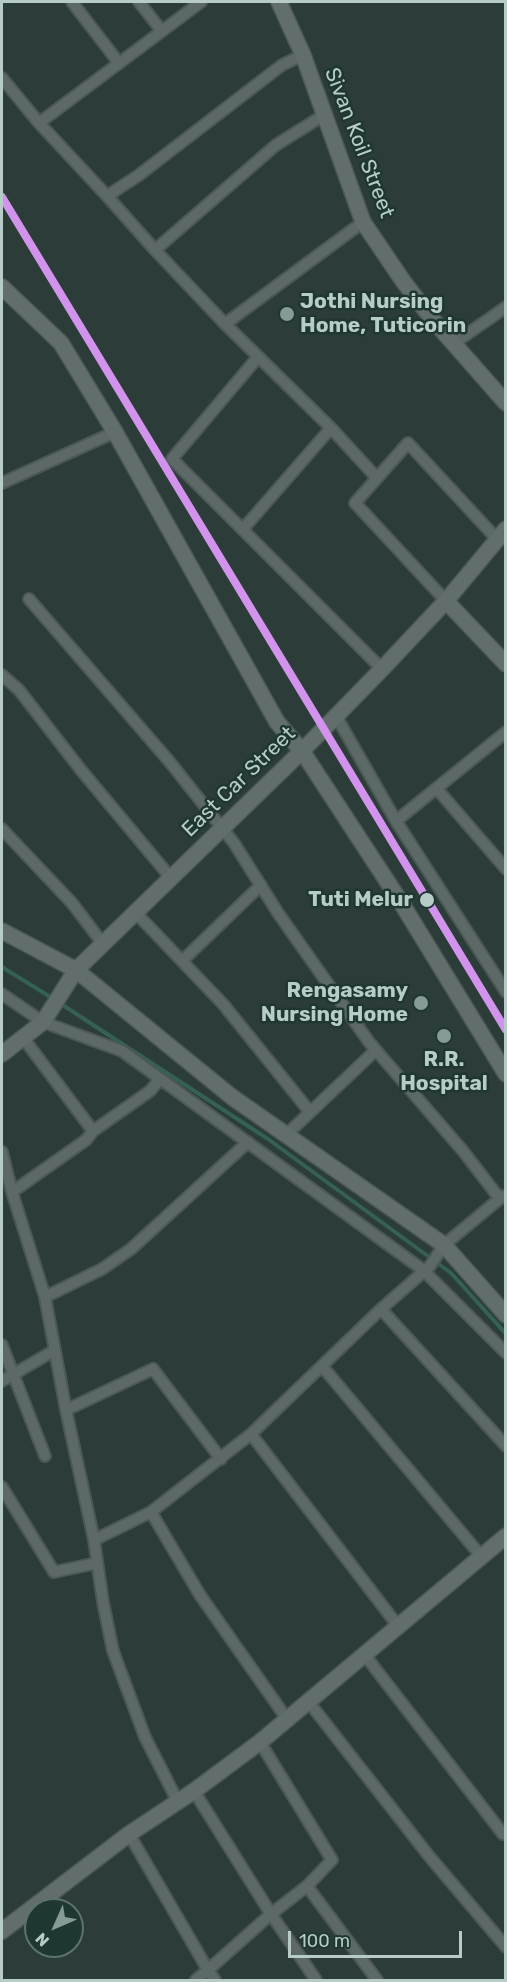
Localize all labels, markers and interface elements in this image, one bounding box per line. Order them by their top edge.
street label: Sivan Koil Street [319,64,399,222]
place label: Jothi Nursing Home, Tuticorin [300,289,466,339]
marker: Jothi Nursing Home, Tuticorin [278,305,296,323]
street label: East Car Street [177,722,301,842]
place label: Tuti Melur [308,887,413,913]
marker: Tuti Melur [418,891,436,909]
place label: Rengasamy Nursing Home [261,978,408,1028]
marker: Rengasamy Nursing Home [412,994,430,1012]
marker: R.R. Hospital [435,1027,453,1045]
place label: R.R. Hospital [400,1047,488,1097]
north arrow [24,1898,84,1958]
scale bar [291,1919,465,1957]
text: N [32,1929,53,1950]
text: 100 m [299,1930,350,1952]

